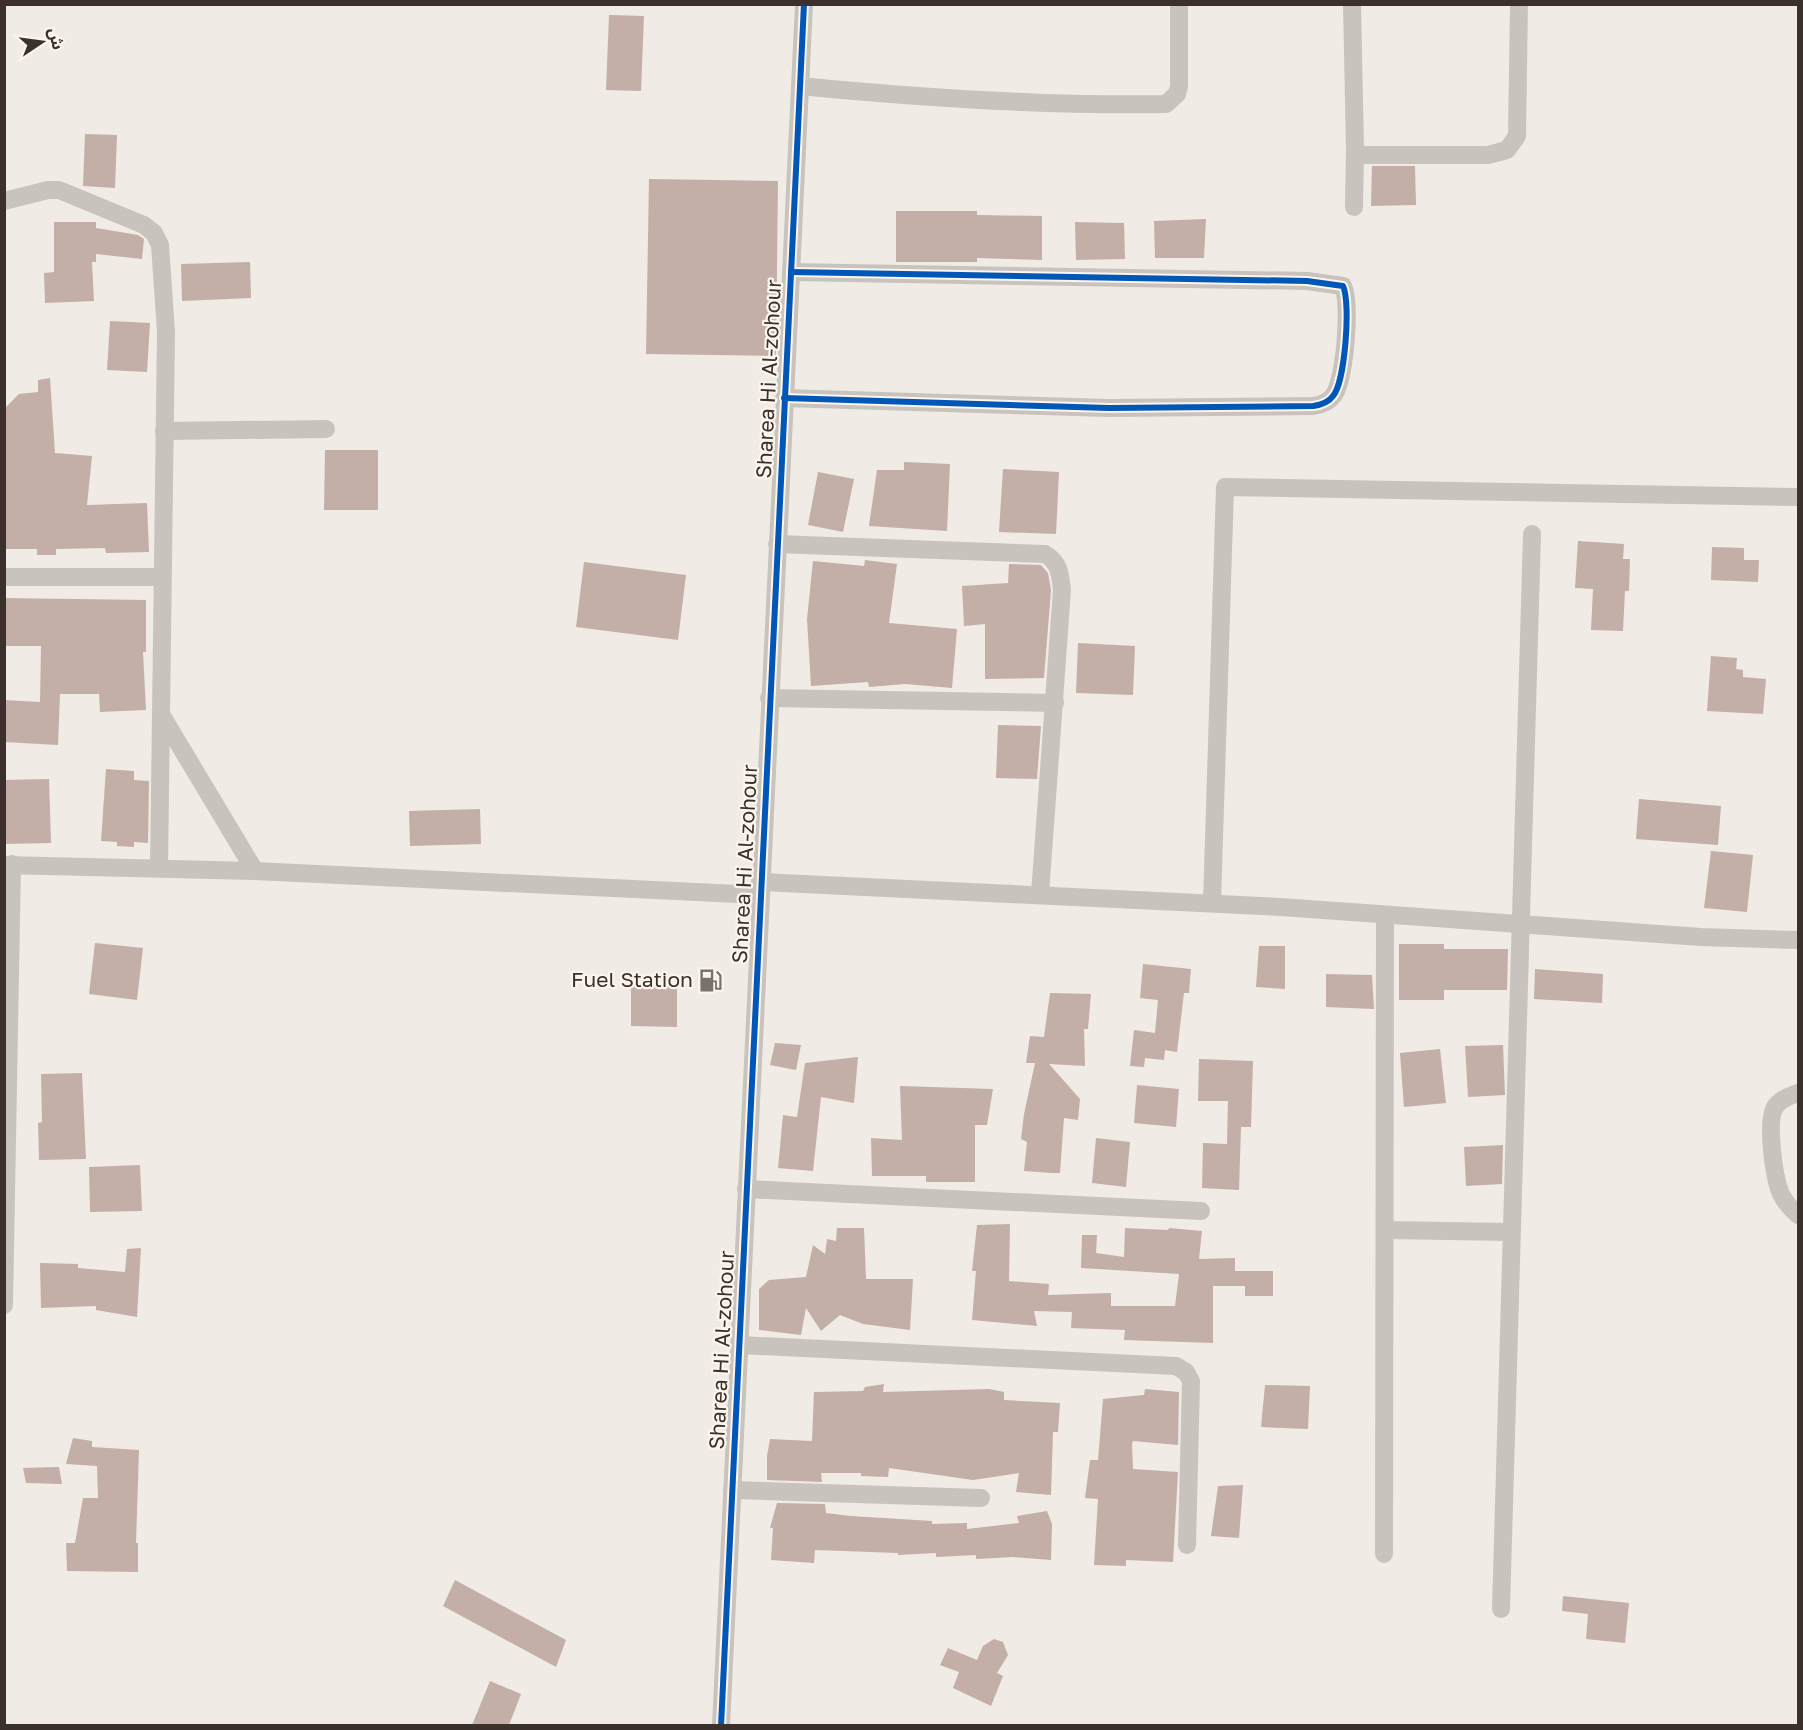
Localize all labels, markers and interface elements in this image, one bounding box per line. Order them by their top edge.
north arrow [12,12,72,72]
text: ش [44,26,69,52]
street label: Sharea Hi Al-zohour [750,279,786,479]
street label: Sharea Hi Al-zohour [726,764,762,964]
place label: Fuel Station [571,966,693,992]
fuel station icon: Fuel Station [698,967,724,993]
street label: Sharea Hi Al-zohour [703,1250,739,1450]

